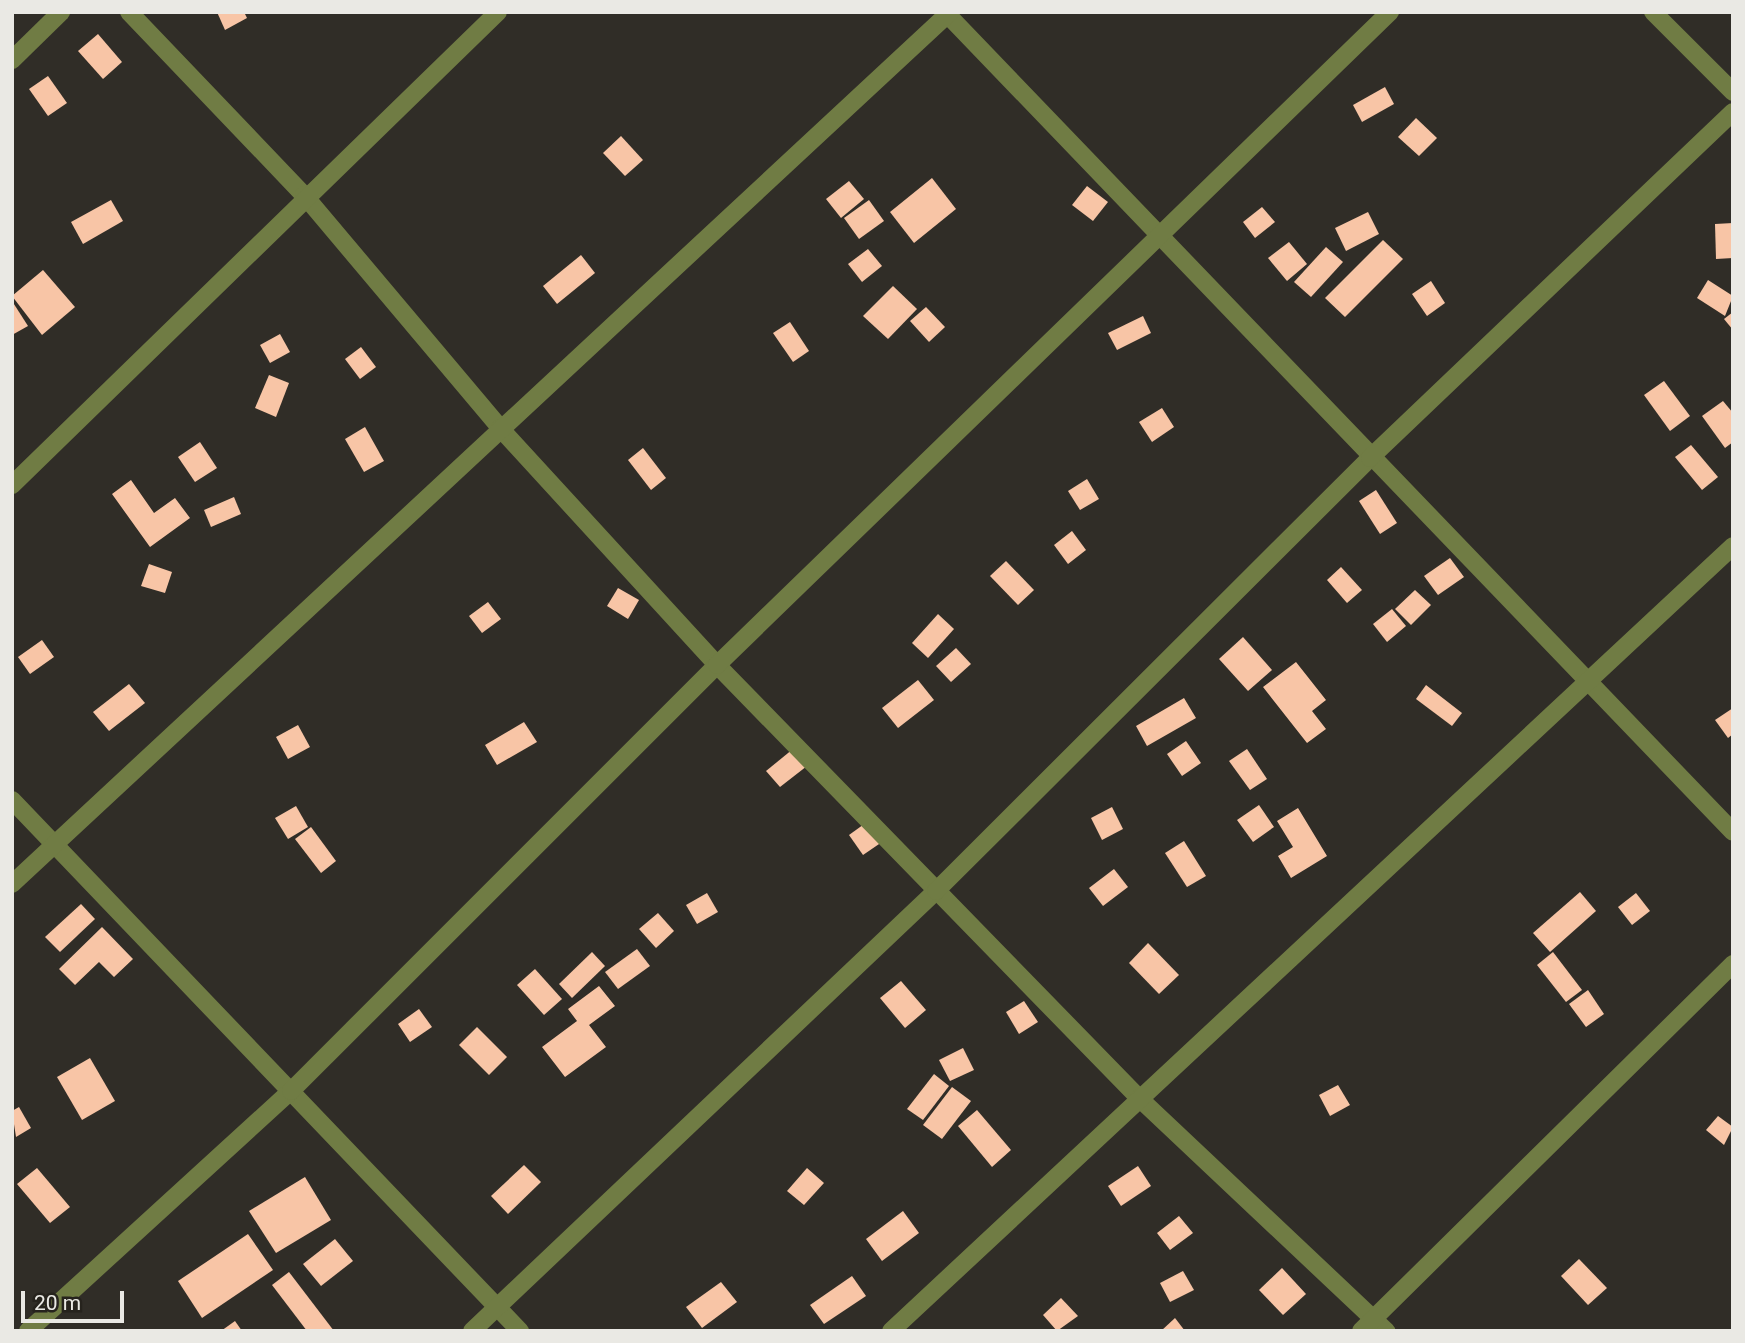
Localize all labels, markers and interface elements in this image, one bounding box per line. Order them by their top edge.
scale bar [24,1276,128,1320]
text: 20 m [34,1291,81,1315]

